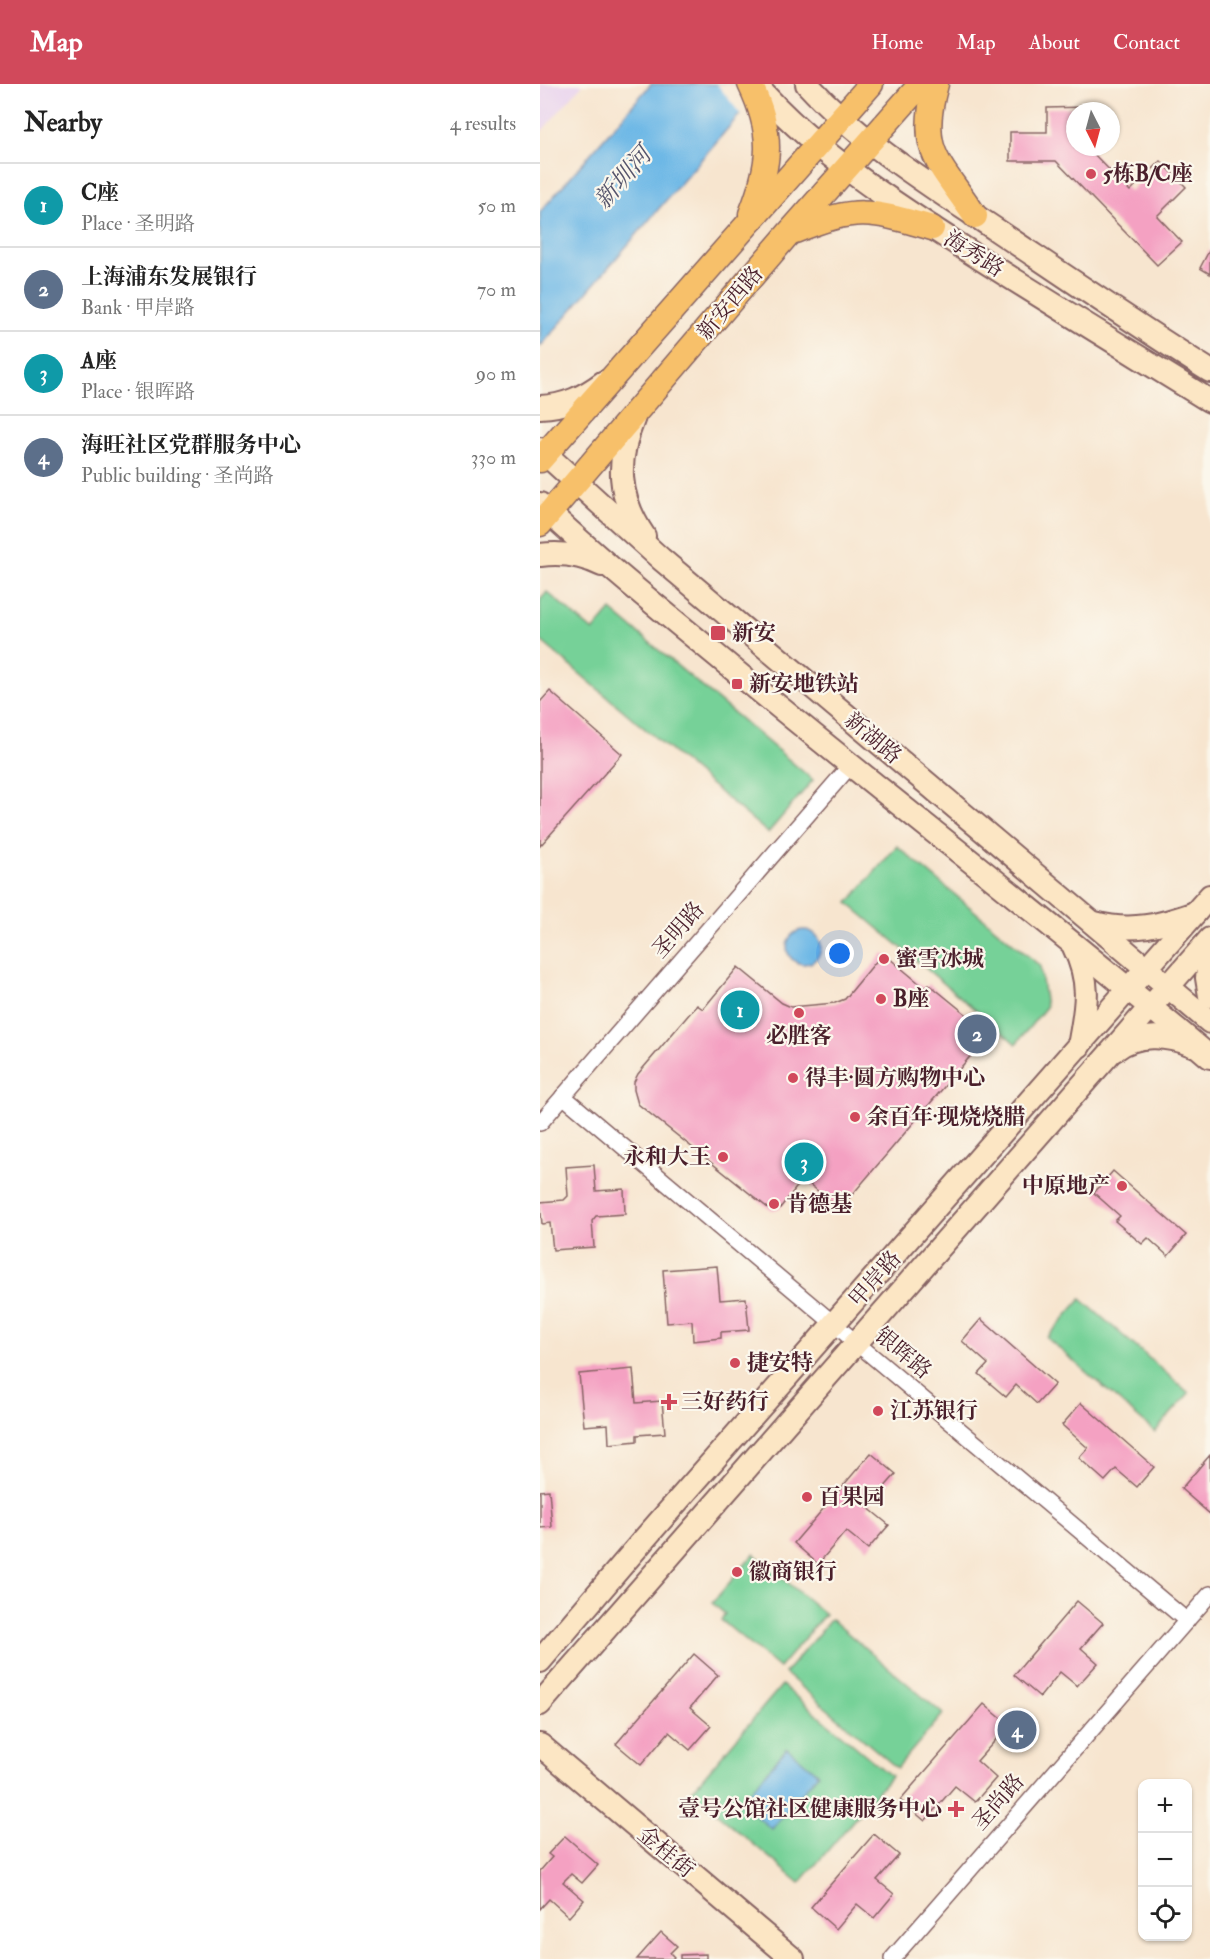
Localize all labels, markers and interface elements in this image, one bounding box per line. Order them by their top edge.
text: Map [30,25,83,60]
text: Home [871,29,923,56]
text: Map [956,29,996,56]
text: About [1029,29,1080,56]
text: Contact [1113,29,1180,56]
north arrow [1066,102,1120,156]
text: Nearby [24,107,102,139]
text: 4 results [450,111,516,136]
water label: 新圳河 [588,138,661,215]
place label: 5栋B/C座 [1103,160,1193,188]
marker: 5栋B/C座 [1084,167,1098,181]
text: C座 [81,179,119,207]
text: 1 [40,193,47,218]
text: 50 m [477,193,516,218]
text: Place · 圣明路 [81,211,195,236]
street label: 海秀路 [939,225,1009,283]
street label: 新安西路 [691,260,769,346]
text: 上海浦东发展银行 [81,263,257,291]
text: 2 [38,277,49,302]
text: 70 m [477,277,516,302]
text: Bank · 甲岸路 [81,295,195,320]
text: A座 [81,347,117,375]
text: 3 [40,361,47,386]
text: 90 m [476,361,516,386]
text: Place · 银晖路 [81,379,195,404]
text: 海旺社区党群服务中心 [81,431,301,459]
text: 4 [38,445,49,470]
text: 330 m [471,445,516,470]
text: Public building · 圣尚路 [81,463,273,488]
place label: 新安 [732,619,776,647]
marker: 新安 [709,624,727,642]
place label: 新安地铁站 [749,670,859,698]
marker: 新安地铁站 [730,677,744,691]
street label: 新湖路 [839,706,907,770]
street label: 圣明路 [646,896,710,964]
your location [825,939,854,968]
place label: 蜜雪冰城 [896,945,984,973]
marker: 蜜雪冰城 [877,952,891,966]
place label: B座 [893,985,929,1013]
pin: 1 [720,988,760,1032]
marker: B座 [874,992,888,1006]
marker: 必胜客 [792,1006,806,1020]
pin: 2 [958,1012,996,1056]
place label: 必胜客 [766,1022,832,1050]
place label: 得丰·圆方购物中心 [805,1064,985,1092]
marker: 得丰·圆方购物中心 [786,1071,800,1085]
place label: 余百年·现烧烧腊 [867,1103,1025,1131]
marker: 余百年·现烧烧腊 [848,1110,862,1124]
pin: 3 [784,1140,824,1184]
place label: 永和大王 [623,1143,711,1171]
marker: 永和大王 [716,1150,730,1164]
place label: 中原地产 [1022,1172,1110,1200]
marker: 中原地产 [1115,1179,1129,1193]
place label: 肯德基 [786,1190,852,1218]
marker: 肯德基 [767,1197,781,1211]
street label: 甲岸路 [843,1245,907,1313]
street label: 银晖路 [869,1321,937,1385]
place label: 捷安特 [747,1349,813,1377]
marker: 捷安特 [728,1356,742,1370]
place label: 三好药行 [681,1388,769,1416]
marker: 三好药行 [662,1395,676,1409]
place label: 江苏银行 [890,1397,978,1425]
marker: 江苏银行 [871,1404,885,1418]
place label: 百果园 [819,1483,885,1511]
marker: 百果园 [800,1490,814,1504]
place label: 徽商银行 [749,1558,837,1586]
marker: 徽商银行 [730,1565,744,1579]
pin: 4 [998,1708,1036,1752]
street label: 圣尚路 [966,1768,1030,1836]
map controls [1138,1779,1192,1941]
button: + [1138,1779,1192,1833]
place label: 壹号公馆社区健康服务中心 [678,1795,942,1823]
marker: 壹号公馆社区健康服务中心 [947,1800,965,1818]
street label: 金桂街 [632,1820,700,1884]
button: − [1138,1833,1192,1887]
button: locate [1138,1887,1192,1941]

